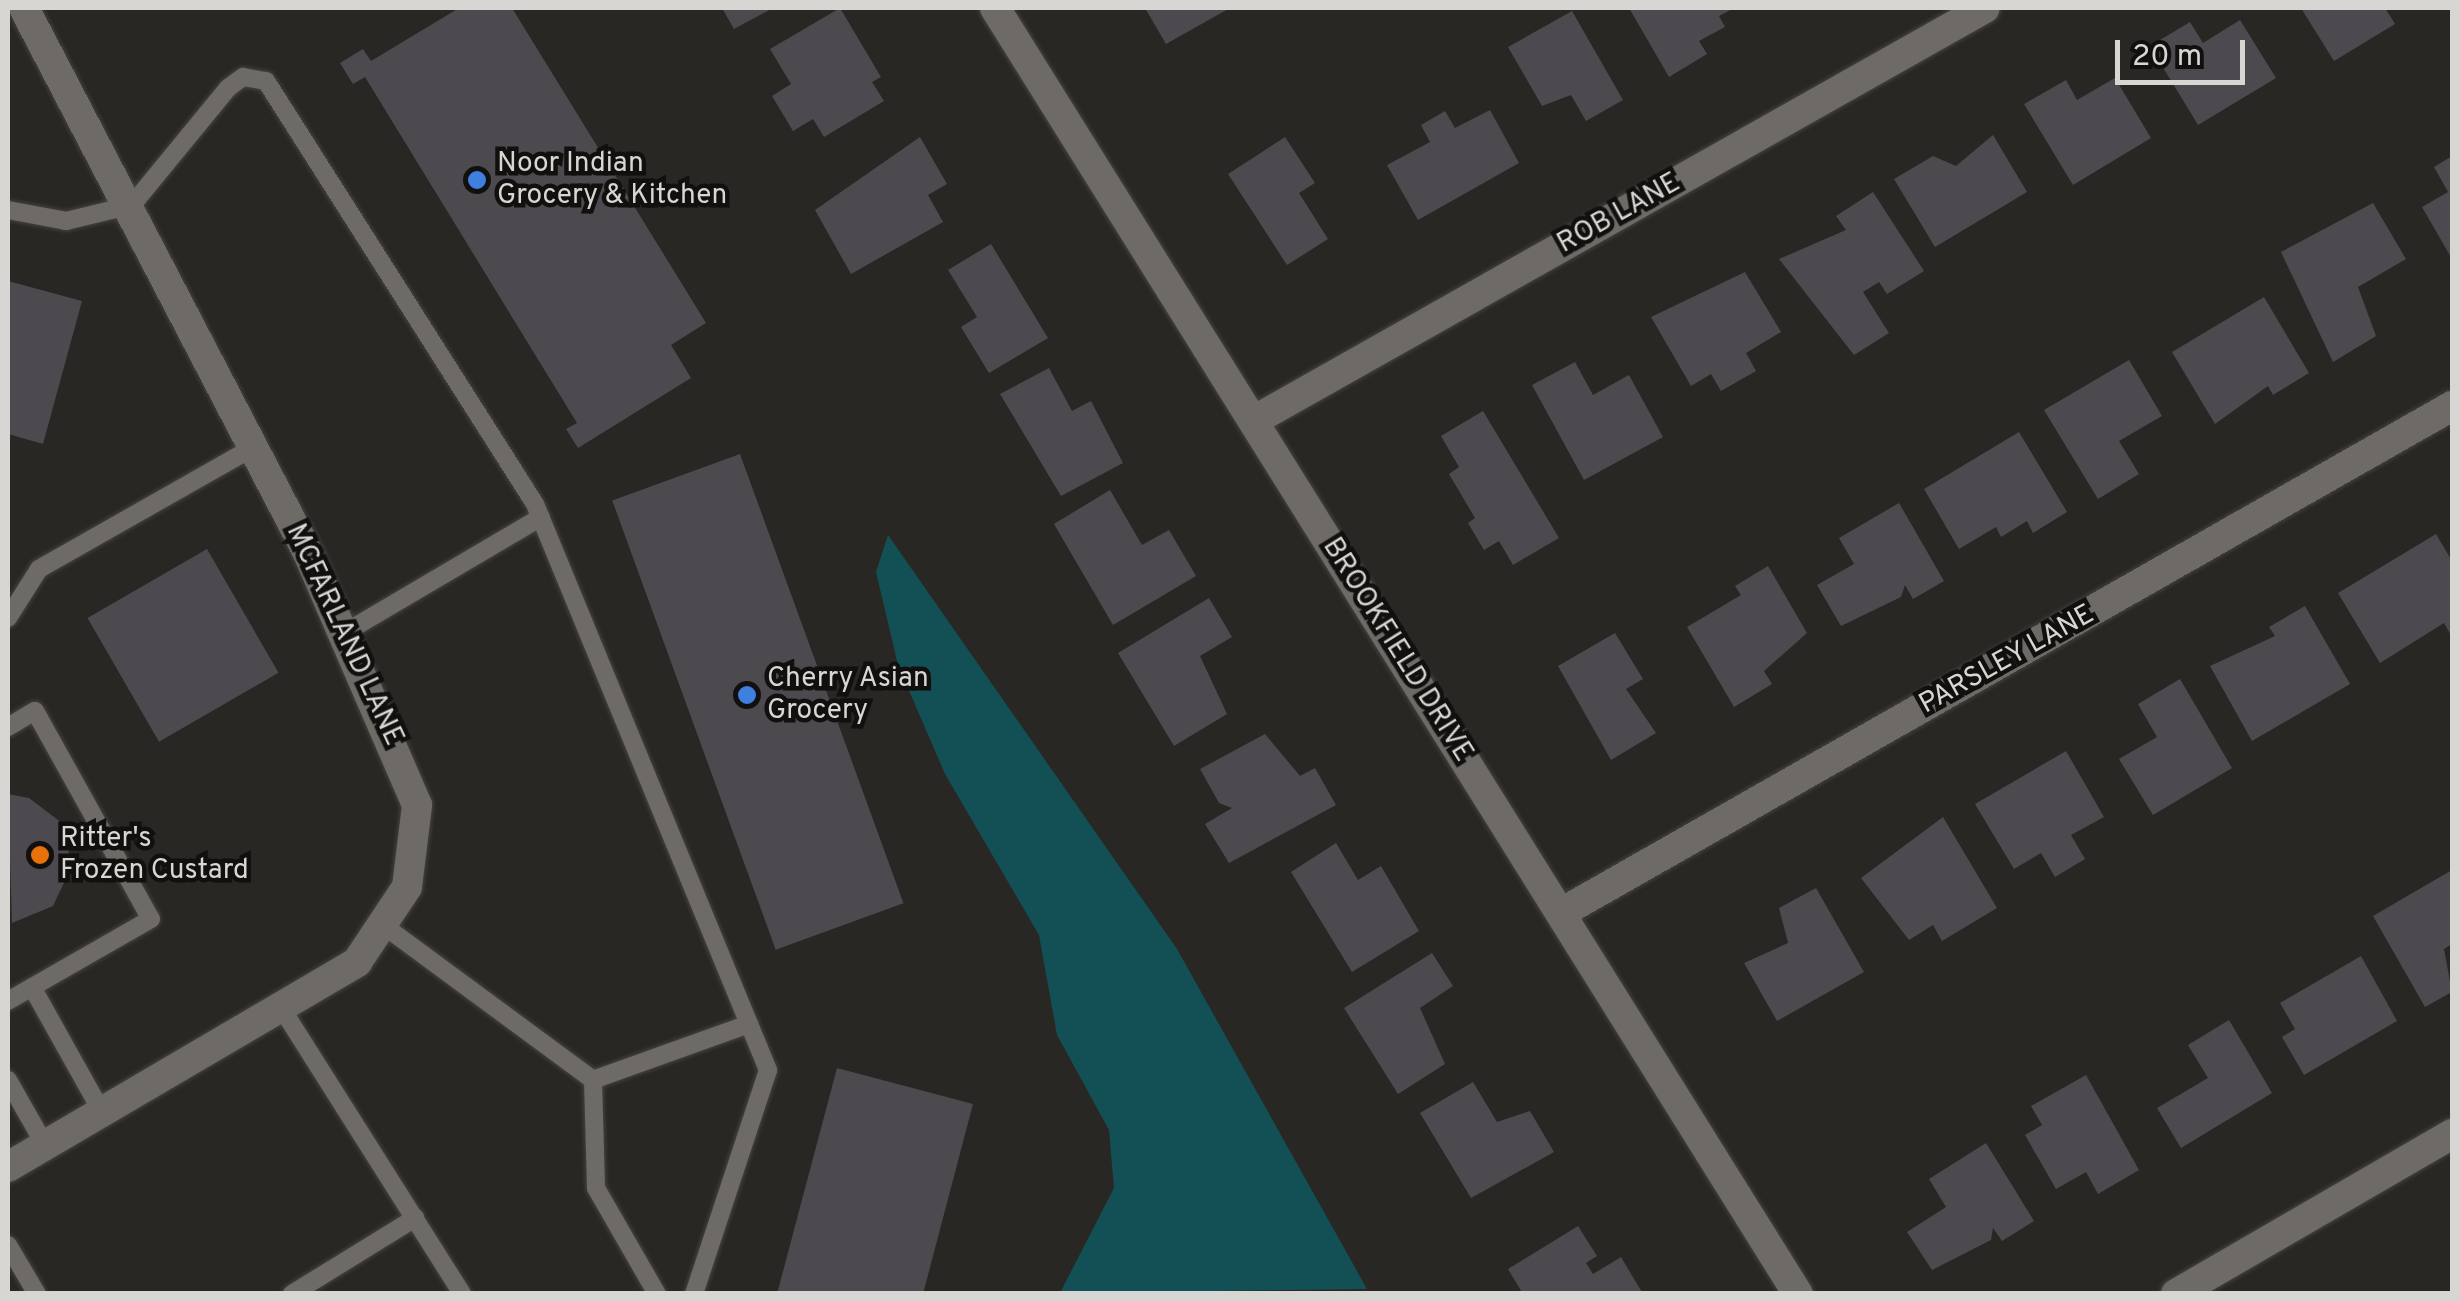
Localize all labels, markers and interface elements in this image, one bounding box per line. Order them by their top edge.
scale bar [2120,20,2250,82]
text: 20 m [2132,39,2202,76]
place label: Noor Indian Grocery & Kitchen [497,147,727,213]
street label: ROB LANE [1552,167,1686,261]
marker: Noor Indian Grocery & Kitchen [466,169,488,191]
street label: MCFARLAND LANE [278,519,410,751]
street label: BROOKFIELD DRIVE [1315,532,1479,768]
street label: PARSLEY LANE [1913,598,2101,722]
place label: Cherry Asian Grocery [767,662,930,728]
marker: Cherry Asian Grocery [736,684,758,706]
place label: Ritter's Frozen Custard [60,822,249,888]
marker: Ritter's Frozen Custard [29,844,51,866]

